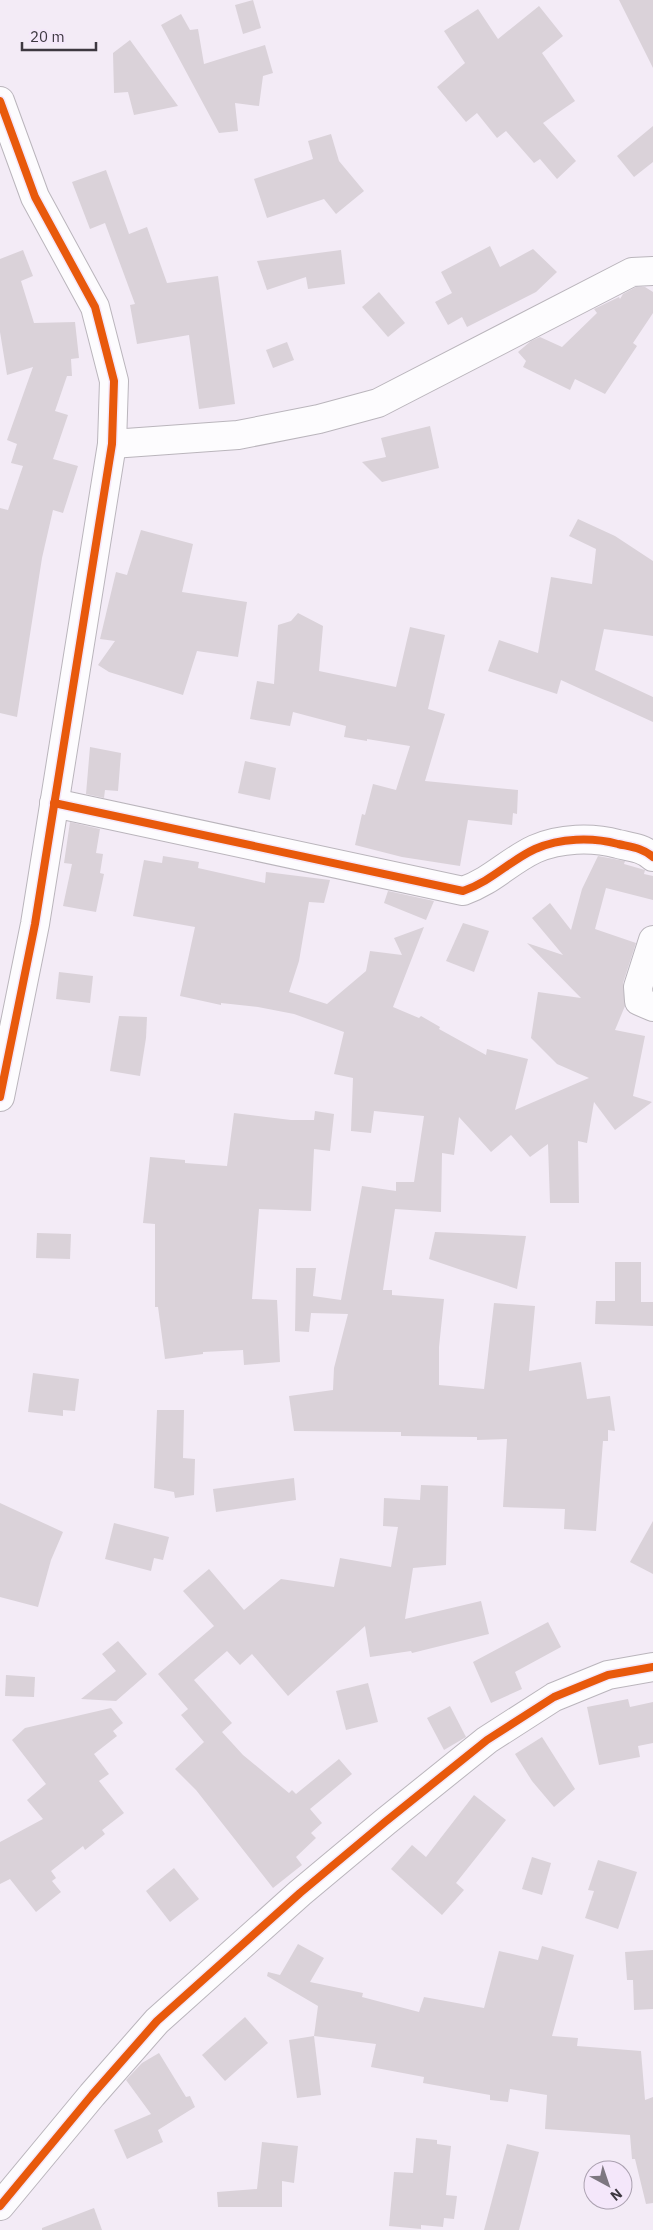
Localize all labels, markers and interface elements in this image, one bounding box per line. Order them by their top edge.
scale bar [22,20,96,52]
text: 20 m [30,27,65,46]
north arrow [583,2160,633,2210]
text: N [607,2185,626,2205]

